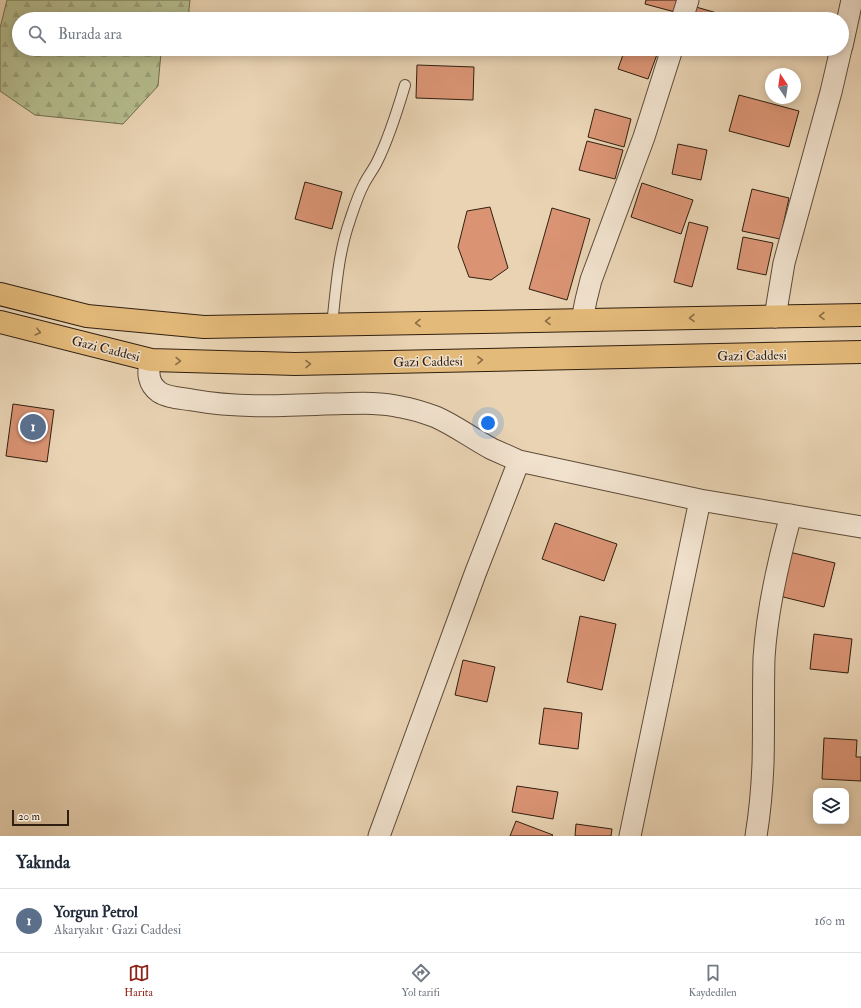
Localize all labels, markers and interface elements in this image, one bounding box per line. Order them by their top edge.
search box [12,12,849,56]
icon: search [26,23,48,45]
text: Burada ara [58,25,122,44]
north arrow [765,68,801,104]
one-way arrow [819,312,825,320]
one-way arrow [689,314,695,322]
one-way arrow [545,317,551,325]
one-way arrow [415,319,421,327]
one-way arrow [35,327,41,335]
street label: Gazi Caddesi [70,333,142,365]
street label: Gazi Caddesi [717,347,788,365]
street label: Gazi Caddesi [393,353,464,371]
one-way arrow [175,356,181,365]
one-way arrow [477,356,483,365]
one-way arrow [305,360,311,368]
pin: 1 [20,412,46,442]
your location [478,413,498,433]
map controls [813,788,849,824]
button: layers [813,788,849,824]
scale bar [12,808,69,827]
text: 20 m [18,810,40,823]
text: Yakında [16,852,70,873]
text: Yorgun Petrol [54,903,138,922]
text: 1 [27,913,31,929]
text: 160 m [814,913,845,929]
text: Akaryakıt · Gazi Caddesi [54,922,181,938]
tab: Harita [124,962,153,999]
tab: Yol tarifi [401,962,440,999]
tab: Kaydedilen [689,962,737,999]

